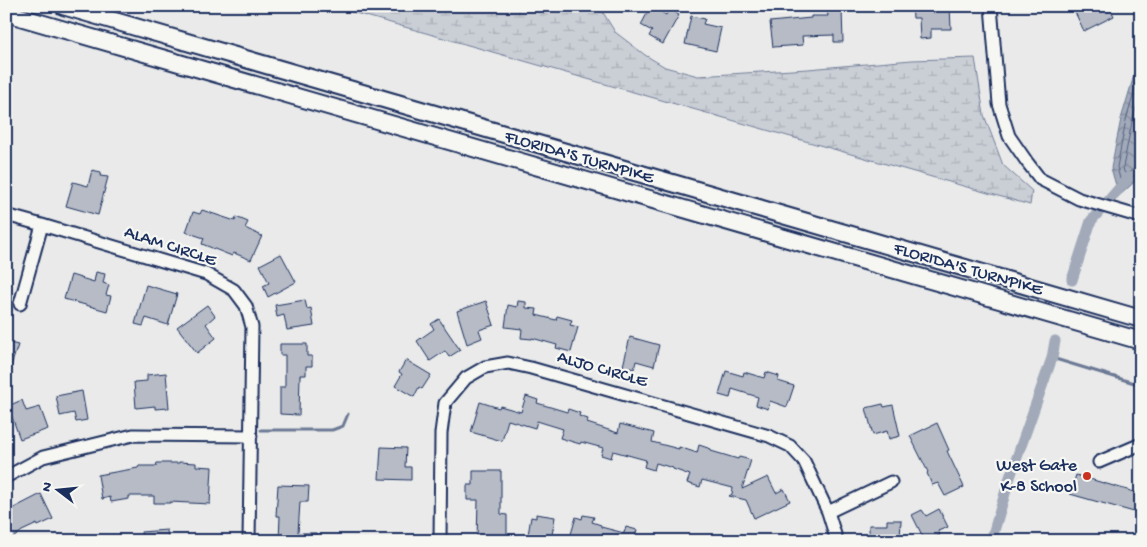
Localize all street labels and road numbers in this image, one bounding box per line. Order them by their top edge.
street label: FLORIDA'S TURNPIKE [501,126,657,190]
street label: ALAM CIRCLE [121,222,219,272]
street label: FLORIDA'S TURNPIKE [890,238,1046,302]
street label: ALJO CIRCLE [554,347,650,393]

